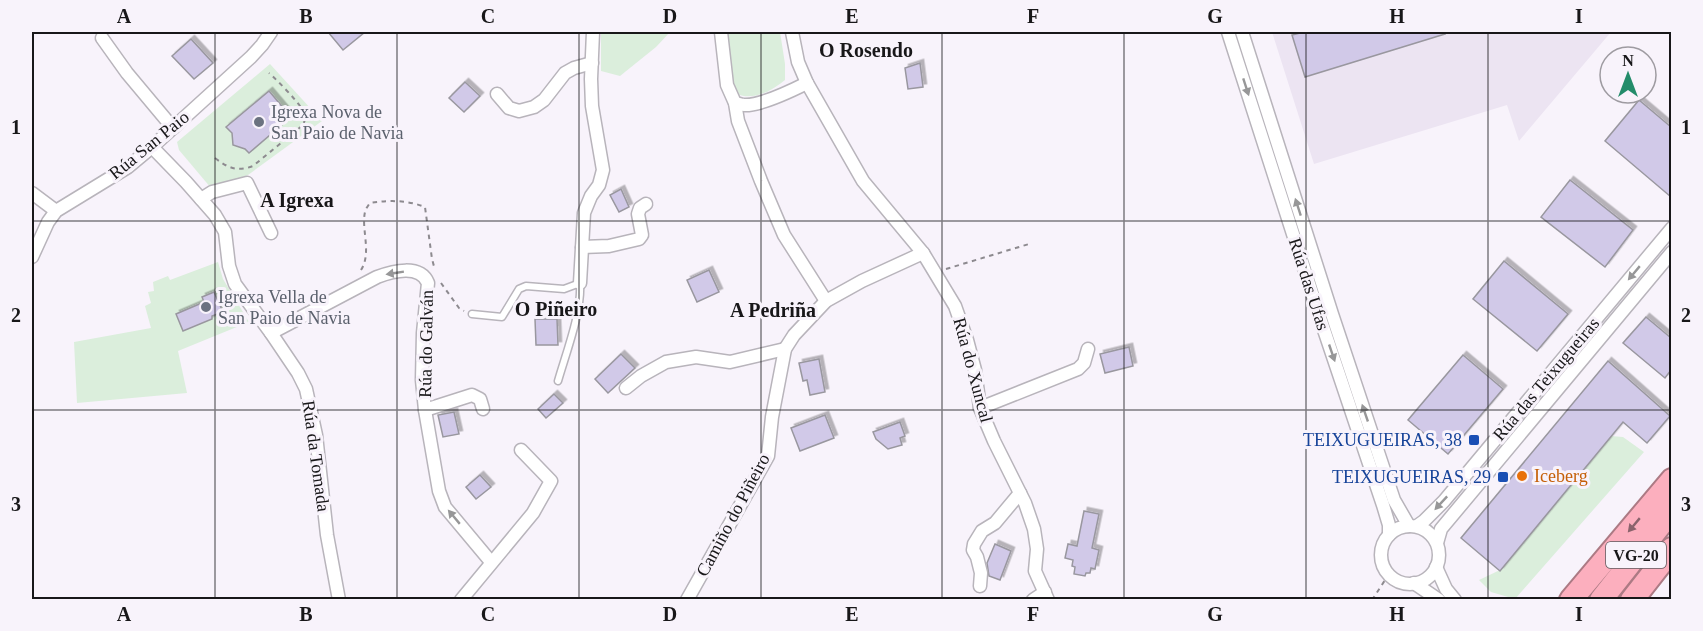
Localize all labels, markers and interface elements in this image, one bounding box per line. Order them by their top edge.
text: A [117,5,132,27]
text: B [299,5,313,27]
text: C [481,5,495,27]
text: D [663,5,677,27]
text: E [845,5,859,27]
text: F [1027,5,1039,27]
text: G [1207,5,1223,27]
text: H [1389,5,1405,27]
text: I [1575,5,1583,27]
district label: O Rosendo [819,39,913,61]
north arrow [1598,45,1658,105]
text: N [1622,52,1634,69]
one-way arrow [1242,78,1251,96]
place label: Igrexa Nova de San Paio de Navia [271,102,403,143]
street label: Rúa San Paio [105,107,193,183]
marker: Igrexa Nova de San Paio de Navia [252,115,266,129]
text: 1 [11,116,21,138]
text: 1 [1681,116,1691,138]
district label: A Igrexa [260,189,334,212]
one-way arrow [1293,198,1302,216]
street label: Rúa das Ufas [1285,235,1333,333]
one-way arrow [1628,265,1641,280]
one-way arrow [385,268,404,277]
place label: Igrexa Vella de San Paio de Navia [218,287,350,328]
street label: Rúa do Galván [415,290,437,398]
district label: O Piñeiro [515,298,597,320]
district label: A Pedriña [730,299,816,321]
marker: Igrexa Vella de San Paio de Navia [199,300,213,314]
text: 2 [11,304,21,326]
text: 2 [1681,304,1691,326]
street label: Rúa das Teixugueiras [1489,313,1603,445]
street label: Rúa do Xuncal [949,315,997,425]
one-way arrow [1327,344,1337,362]
street label: Rúa da Tomada [298,399,334,513]
one-way arrow [1360,404,1369,422]
place label: TEIXUGUEIRAS, 38 [1303,430,1462,450]
marker: TEIXUGUEIRAS, 38 [1467,433,1481,447]
street label: Camiño do Piñeiro [692,450,774,580]
place label: Iceberg [1534,466,1588,486]
place label: TEIXUGUEIRAS, 29 [1332,467,1491,487]
marker: Iceberg [1515,469,1529,483]
marker: TEIXUGUEIRAS, 29 [1496,470,1510,484]
text: 3 [11,493,21,515]
text: 3 [1681,493,1691,515]
one-way arrow [1434,496,1448,511]
one-way arrow [447,509,460,525]
one-way arrow [1628,517,1641,532]
road number: VG-20 [1606,542,1666,568]
text: A [117,603,132,625]
text: B [299,603,313,625]
text: C [481,603,495,625]
text: D [663,603,677,625]
text: E [845,603,859,625]
text: F [1027,603,1039,625]
text: G [1207,603,1223,625]
text: H [1389,603,1405,625]
text: I [1575,603,1583,625]

